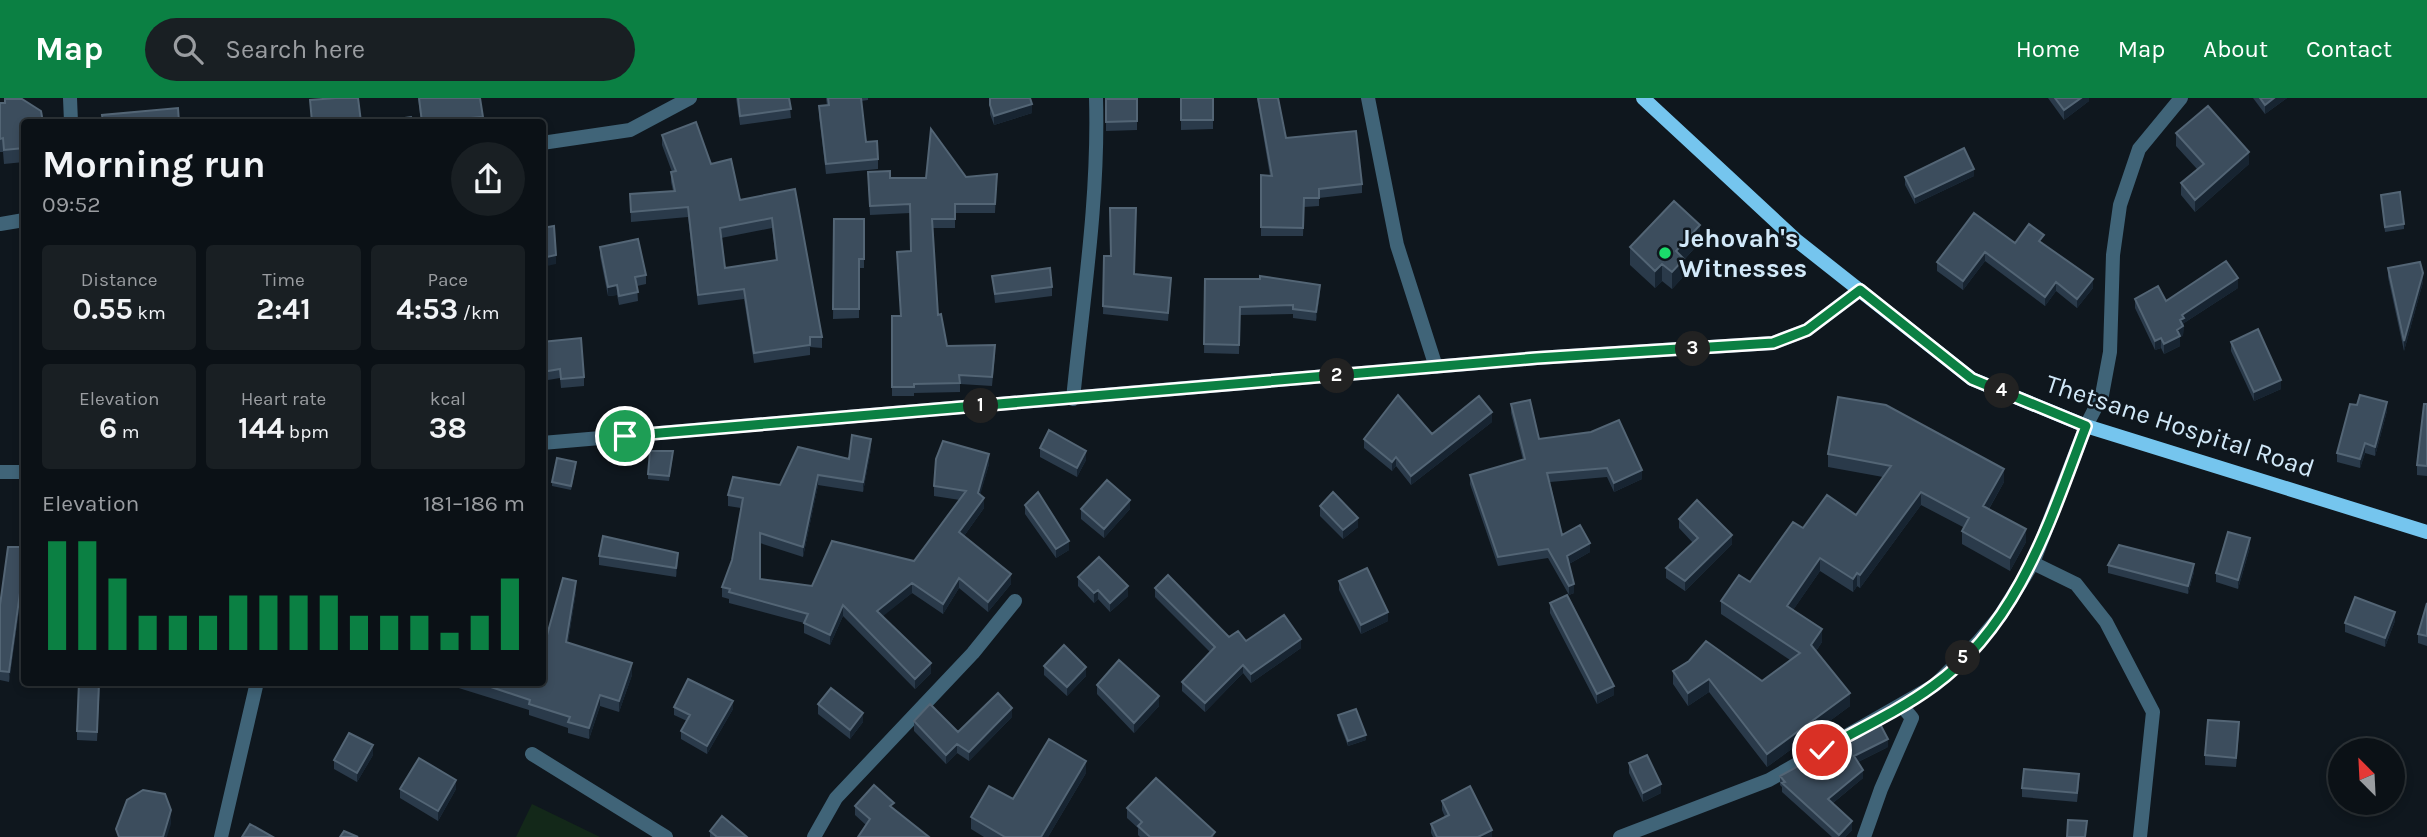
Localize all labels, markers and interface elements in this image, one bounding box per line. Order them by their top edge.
search box [145,18,635,81]
text: Map [35,30,103,68]
icon: search [169,30,207,68]
text: Search here [225,34,365,65]
text: Home [2016,35,2080,63]
text: Map [2118,35,2165,63]
text: About [2203,35,2268,63]
text: Contact [2306,35,2392,63]
text: Morning run [42,142,266,187]
button: share [451,142,525,216]
text: 09:52 [42,191,101,218]
place label: Jehovah's Witnesses [1679,223,1807,284]
marker: Jehovah's Witnesses [1657,245,1673,261]
text: Distance [81,269,158,291]
text: Time [262,269,305,291]
text: Pace [428,269,468,291]
text: 0.55 [72,291,133,327]
text: 2:41 [256,291,311,327]
text: 4:53 [396,291,458,327]
text: km [133,302,166,324]
text: /km [458,302,499,324]
pin: 3 [1676,331,1710,366]
text: 3 [1687,337,1698,359]
pin: 2 [1320,358,1354,394]
text: 2 [1331,364,1342,386]
street label: Thetsane Hospital Road [2042,368,2318,484]
pin: 4 [1984,374,2020,408]
text: 4 [1996,379,2007,401]
text: Elevation [79,388,159,410]
text: Heart rate [241,388,326,410]
text: kcal [430,388,466,410]
pin: 1 [964,388,998,424]
text: 1 [977,394,984,416]
pin [595,406,655,466]
text: 6 [99,410,117,446]
text: 144 [238,410,284,446]
text: 38 [429,410,467,446]
icon: arrive [606,417,644,455]
text: m [117,421,139,443]
text: bpm [284,421,329,443]
text: Elevation [42,490,139,517]
text: 181–186 m [423,490,525,517]
pin: 5 [1946,640,1980,676]
text: 5 [1957,646,1968,668]
pin [1792,720,1852,780]
icon: check [1803,731,1841,769]
north arrow [2328,738,2404,816]
map controls [2328,738,2405,815]

